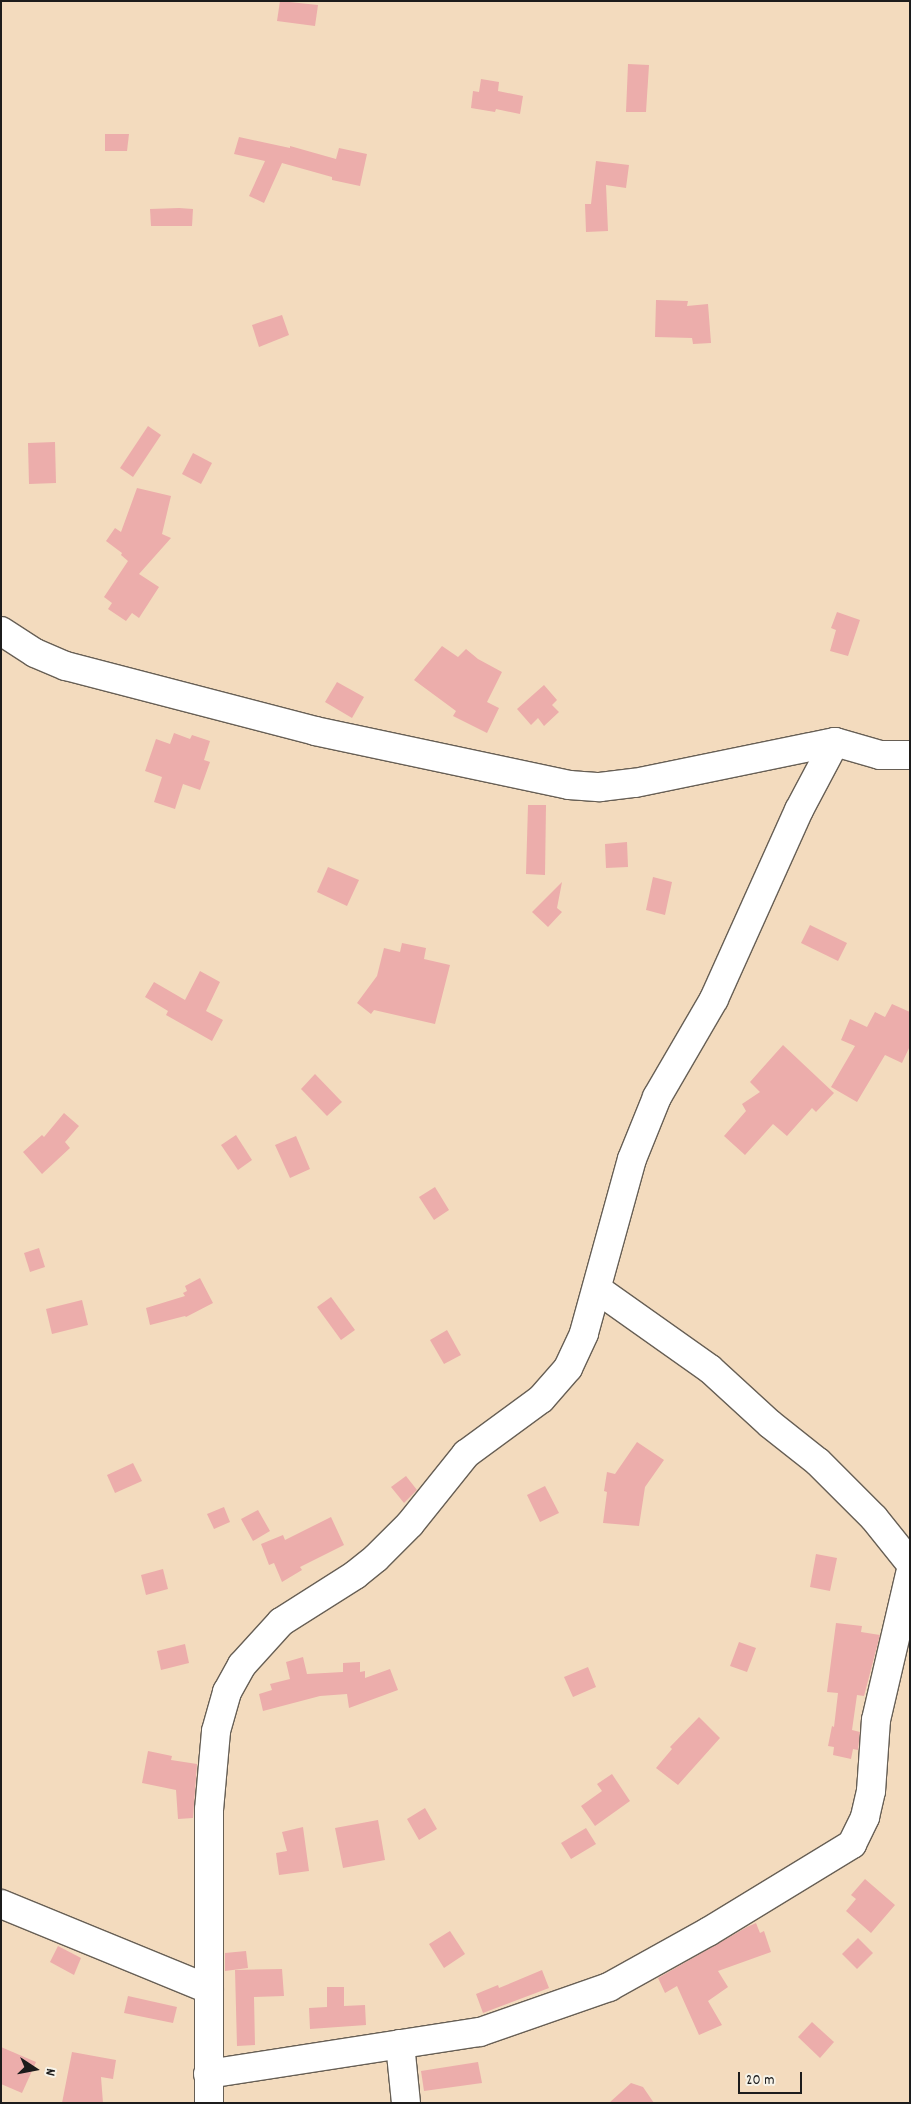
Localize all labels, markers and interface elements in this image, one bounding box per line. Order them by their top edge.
north arrow [10,2044,60,2094]
scale bar [741,2062,805,2094]
text: N [39,2067,60,2077]
text: 20 m [746,2070,774,2092]

